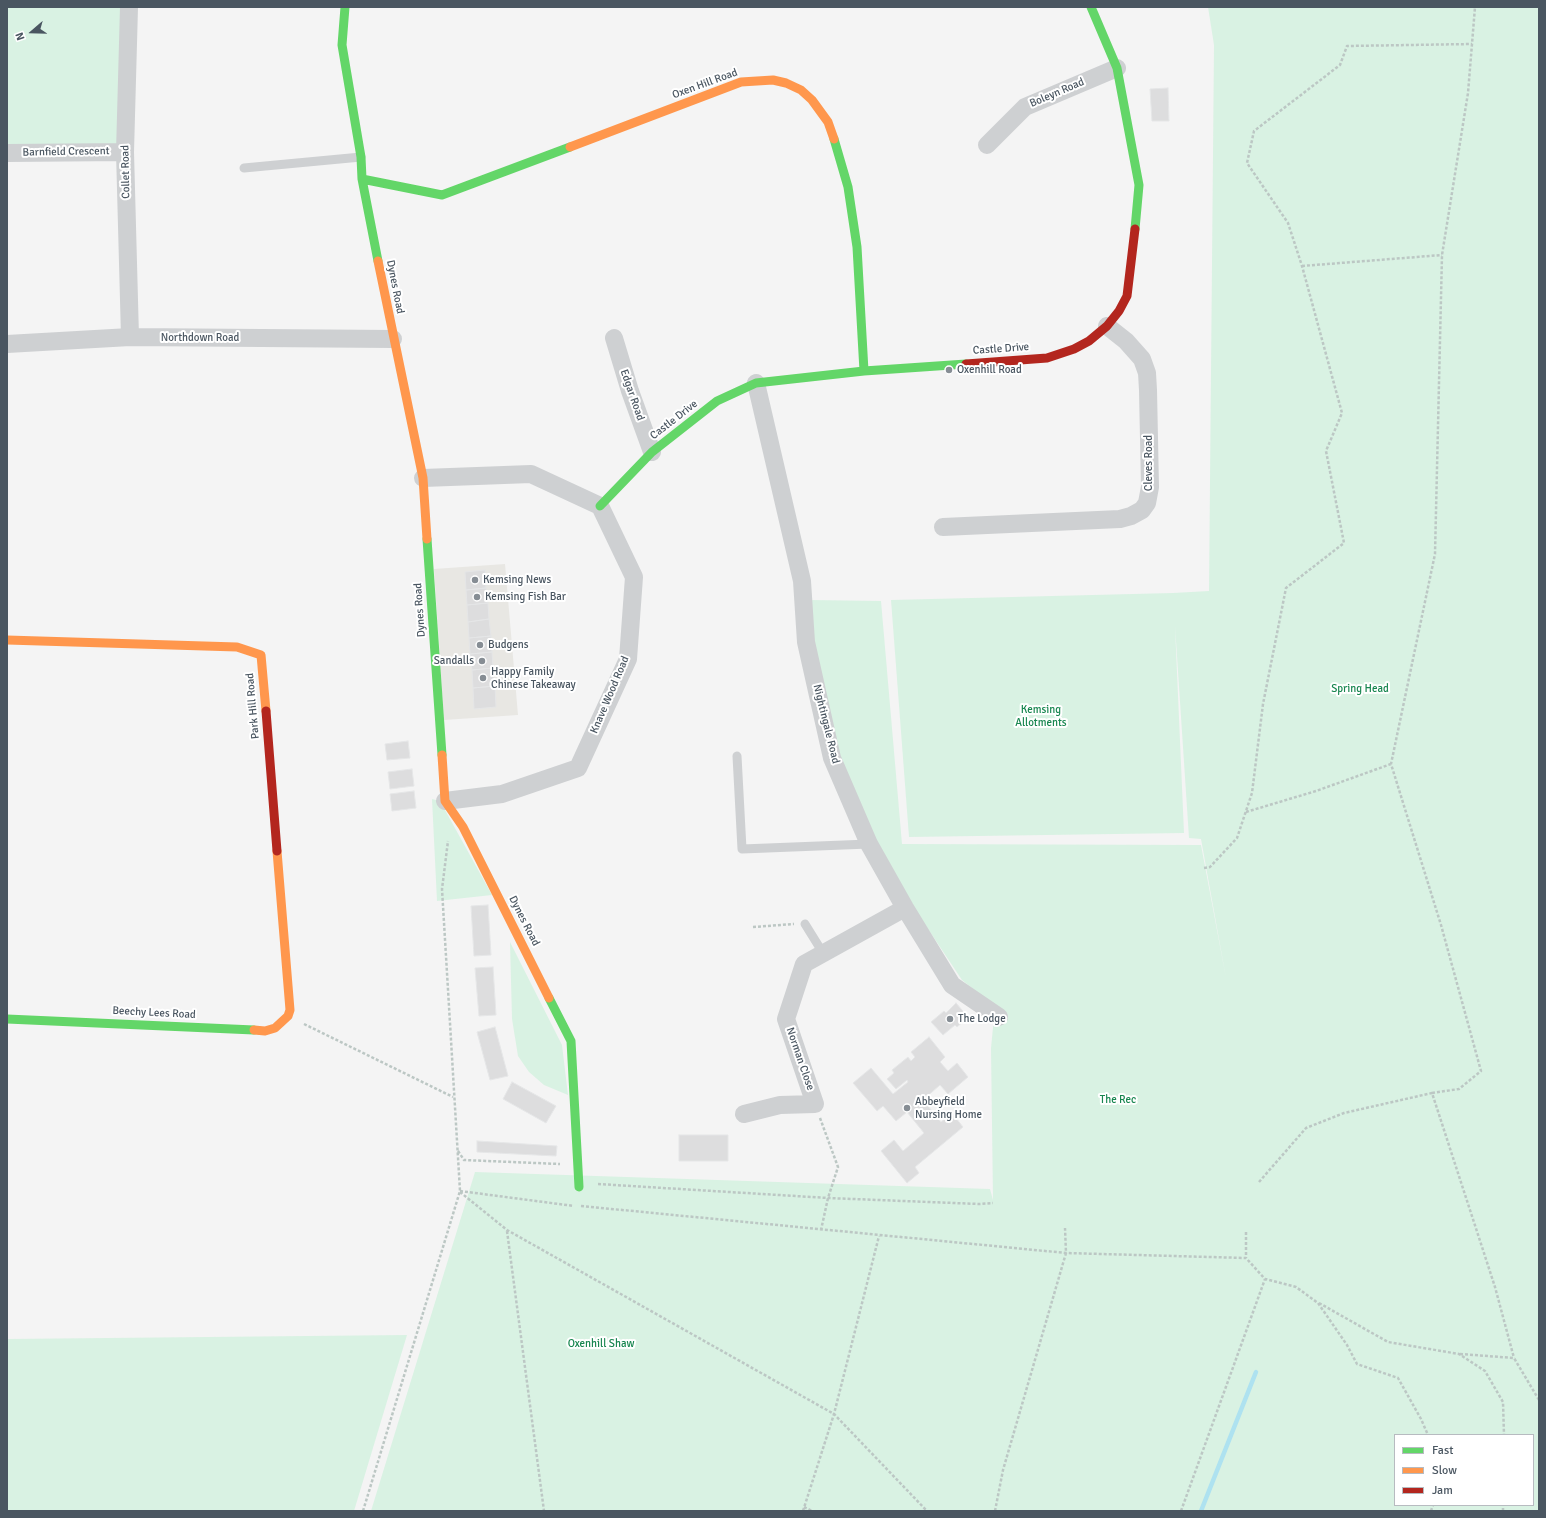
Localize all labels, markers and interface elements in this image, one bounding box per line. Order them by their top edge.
north arrow [12,12,52,52]
text: N [13,30,28,42]
street label: Oxen Hill Road [671,66,739,102]
street label: Boleyn Road [1028,76,1086,110]
street label: Barnfield Crescent [22,145,110,159]
street label: Collet Road [119,145,133,199]
street label: Dynes Road [383,259,407,315]
street label: Northdown Road [161,331,239,345]
street label: Castle Drive [972,340,1030,358]
place label: Oxenhill Road [957,363,1022,377]
marker: Oxenhill Road [944,365,954,375]
street label: Edgar Road [617,368,647,422]
street label: Castle Drive [648,397,700,443]
street label: Cleves Road [1142,435,1156,491]
place label: Kemsing News [483,573,551,587]
marker: Kemsing News [470,575,480,585]
street label: Dynes Road [412,582,428,638]
place label: Kemsing Fish Bar [485,590,566,604]
marker: Kemsing Fish Bar [472,592,482,602]
place label: Budgens [488,638,529,652]
marker: Budgens [475,640,485,650]
place label: Sandalls [434,654,474,668]
street label: Knave Wood Road [588,654,632,736]
marker: Sandalls [477,656,487,666]
place label: Happy Family Chinese Takeaway [491,665,576,691]
street label: Park Hill Road [244,672,262,740]
marker: Happy Family Chinese Takeaway [478,673,488,683]
park label: Spring Head [1331,682,1389,696]
street label: Nightingale Road [810,683,842,765]
park label: Kemsing Allotments [1015,703,1067,729]
street label: Dynes Road [506,894,542,948]
street label: Beechy Lees Road [112,1004,196,1022]
place label: The Lodge [958,1012,1006,1026]
marker: The Lodge [945,1014,955,1024]
street label: Norman Close [783,1026,817,1092]
park label: The Rec [1100,1093,1136,1107]
place label: Abbeyfield Nursing Home [915,1095,982,1121]
marker: Abbeyfield Nursing Home [902,1103,912,1113]
park label: Oxenhill Shaw [568,1337,634,1351]
legend [1394,1434,1534,1506]
text: Fast [1432,1443,1453,1458]
text: Slow [1432,1463,1457,1478]
text: Jam [1432,1483,1453,1498]

